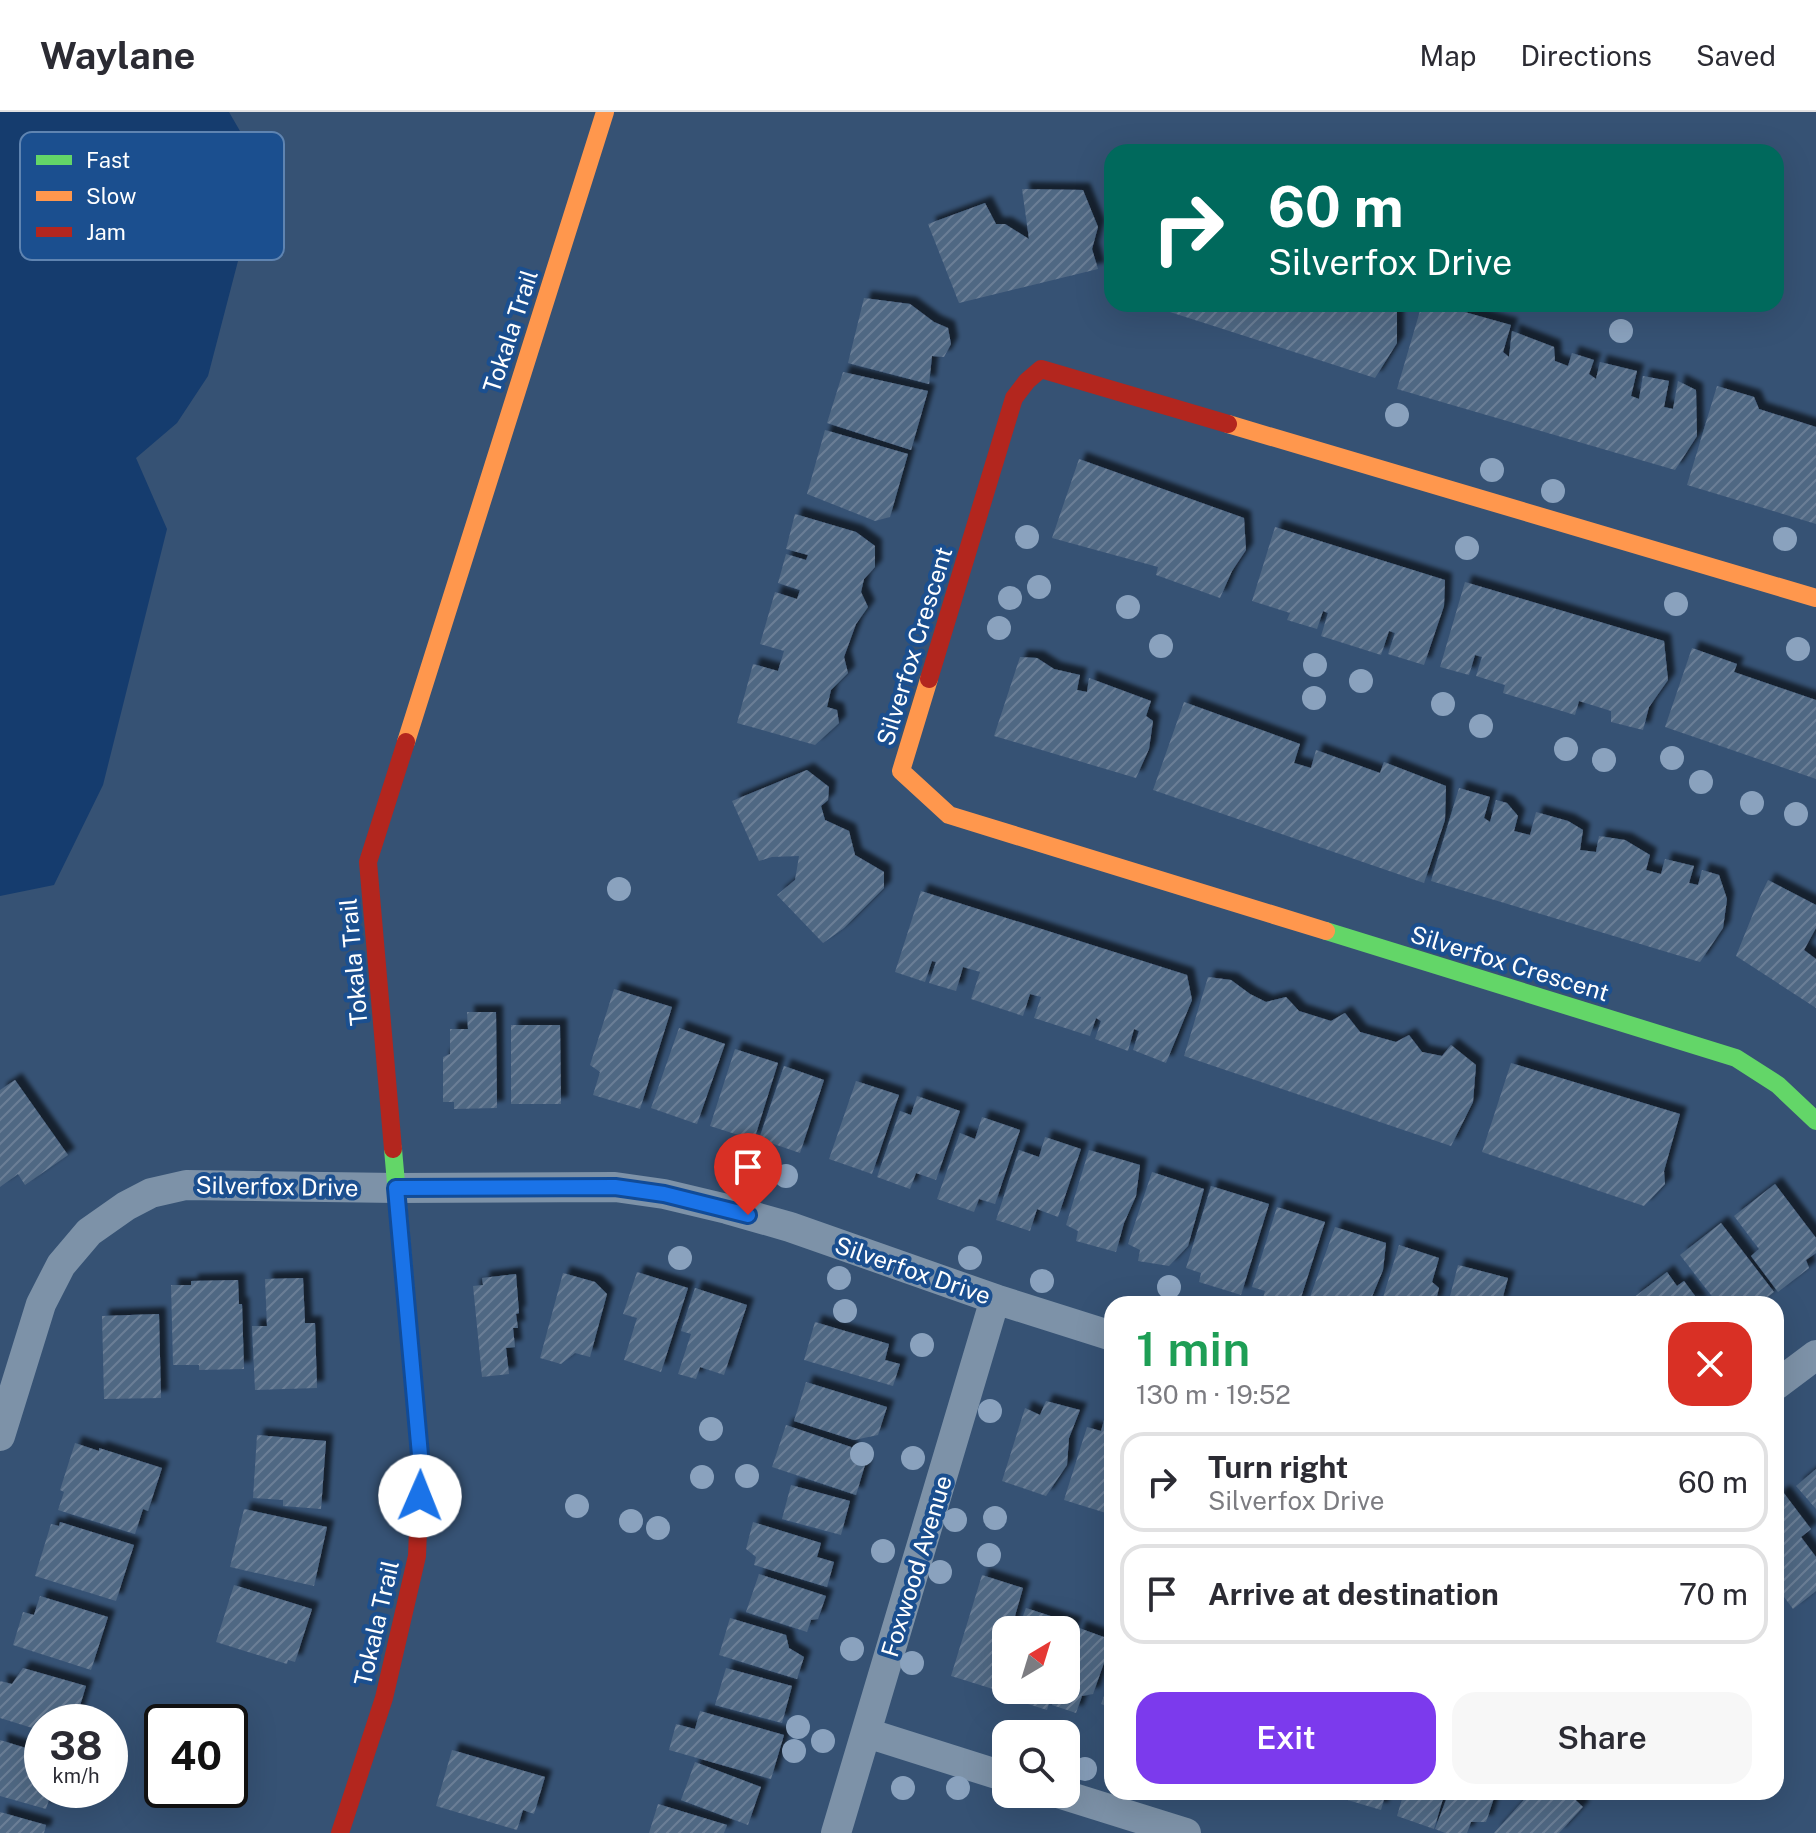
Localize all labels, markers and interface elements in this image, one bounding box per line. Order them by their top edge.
text: Waylane [40,33,195,78]
text: Map [1420,39,1476,72]
text: Directions [1520,39,1652,72]
text: Saved [1696,39,1776,72]
legend [20,132,284,260]
text: Fast [86,147,130,173]
text: 60 m [1268,174,1404,240]
icon: right [1136,176,1240,280]
text: Slow [86,183,136,209]
text: Jam [86,219,126,245]
text: Silverfox Drive [1268,241,1512,283]
street label: Tokala Trail [477,266,543,396]
street label: Silverfox Crescent [870,543,958,749]
street label: Tokala Trail [333,897,373,1027]
street label: Silverfox Crescent [1407,919,1613,1007]
pin [714,1133,782,1215]
icon: arrive [726,1145,770,1189]
street label: Silverfox Drive [195,1171,359,1201]
street label: Silverfox Drive [831,1230,995,1310]
text: 1 min [1136,1320,1250,1377]
button: close [1668,1322,1752,1406]
text: 130 m · 19:52 [1136,1379,1291,1410]
text: Turn right [1208,1449,1348,1485]
position arrow [378,1454,462,1538]
icon: right [1140,1460,1184,1504]
text: 60 m [1678,1464,1748,1500]
street label: Foxwood Avenue [875,1472,957,1660]
text: Silverfox Drive [1208,1485,1384,1516]
street label: Tokala Trail [348,1558,404,1688]
icon: arrive [1140,1572,1184,1616]
text: Arrive at destination [1208,1576,1499,1612]
text: 70 m [1679,1576,1748,1612]
north arrow [992,1616,1080,1704]
map controls [992,1616,1080,1808]
button: Exit [1136,1692,1436,1784]
button: Share [1452,1692,1752,1784]
speed limit sign: 40 [144,1704,248,1808]
button: search [992,1720,1080,1808]
text: 38 [49,1722,103,1769]
text: km/h [52,1764,100,1788]

